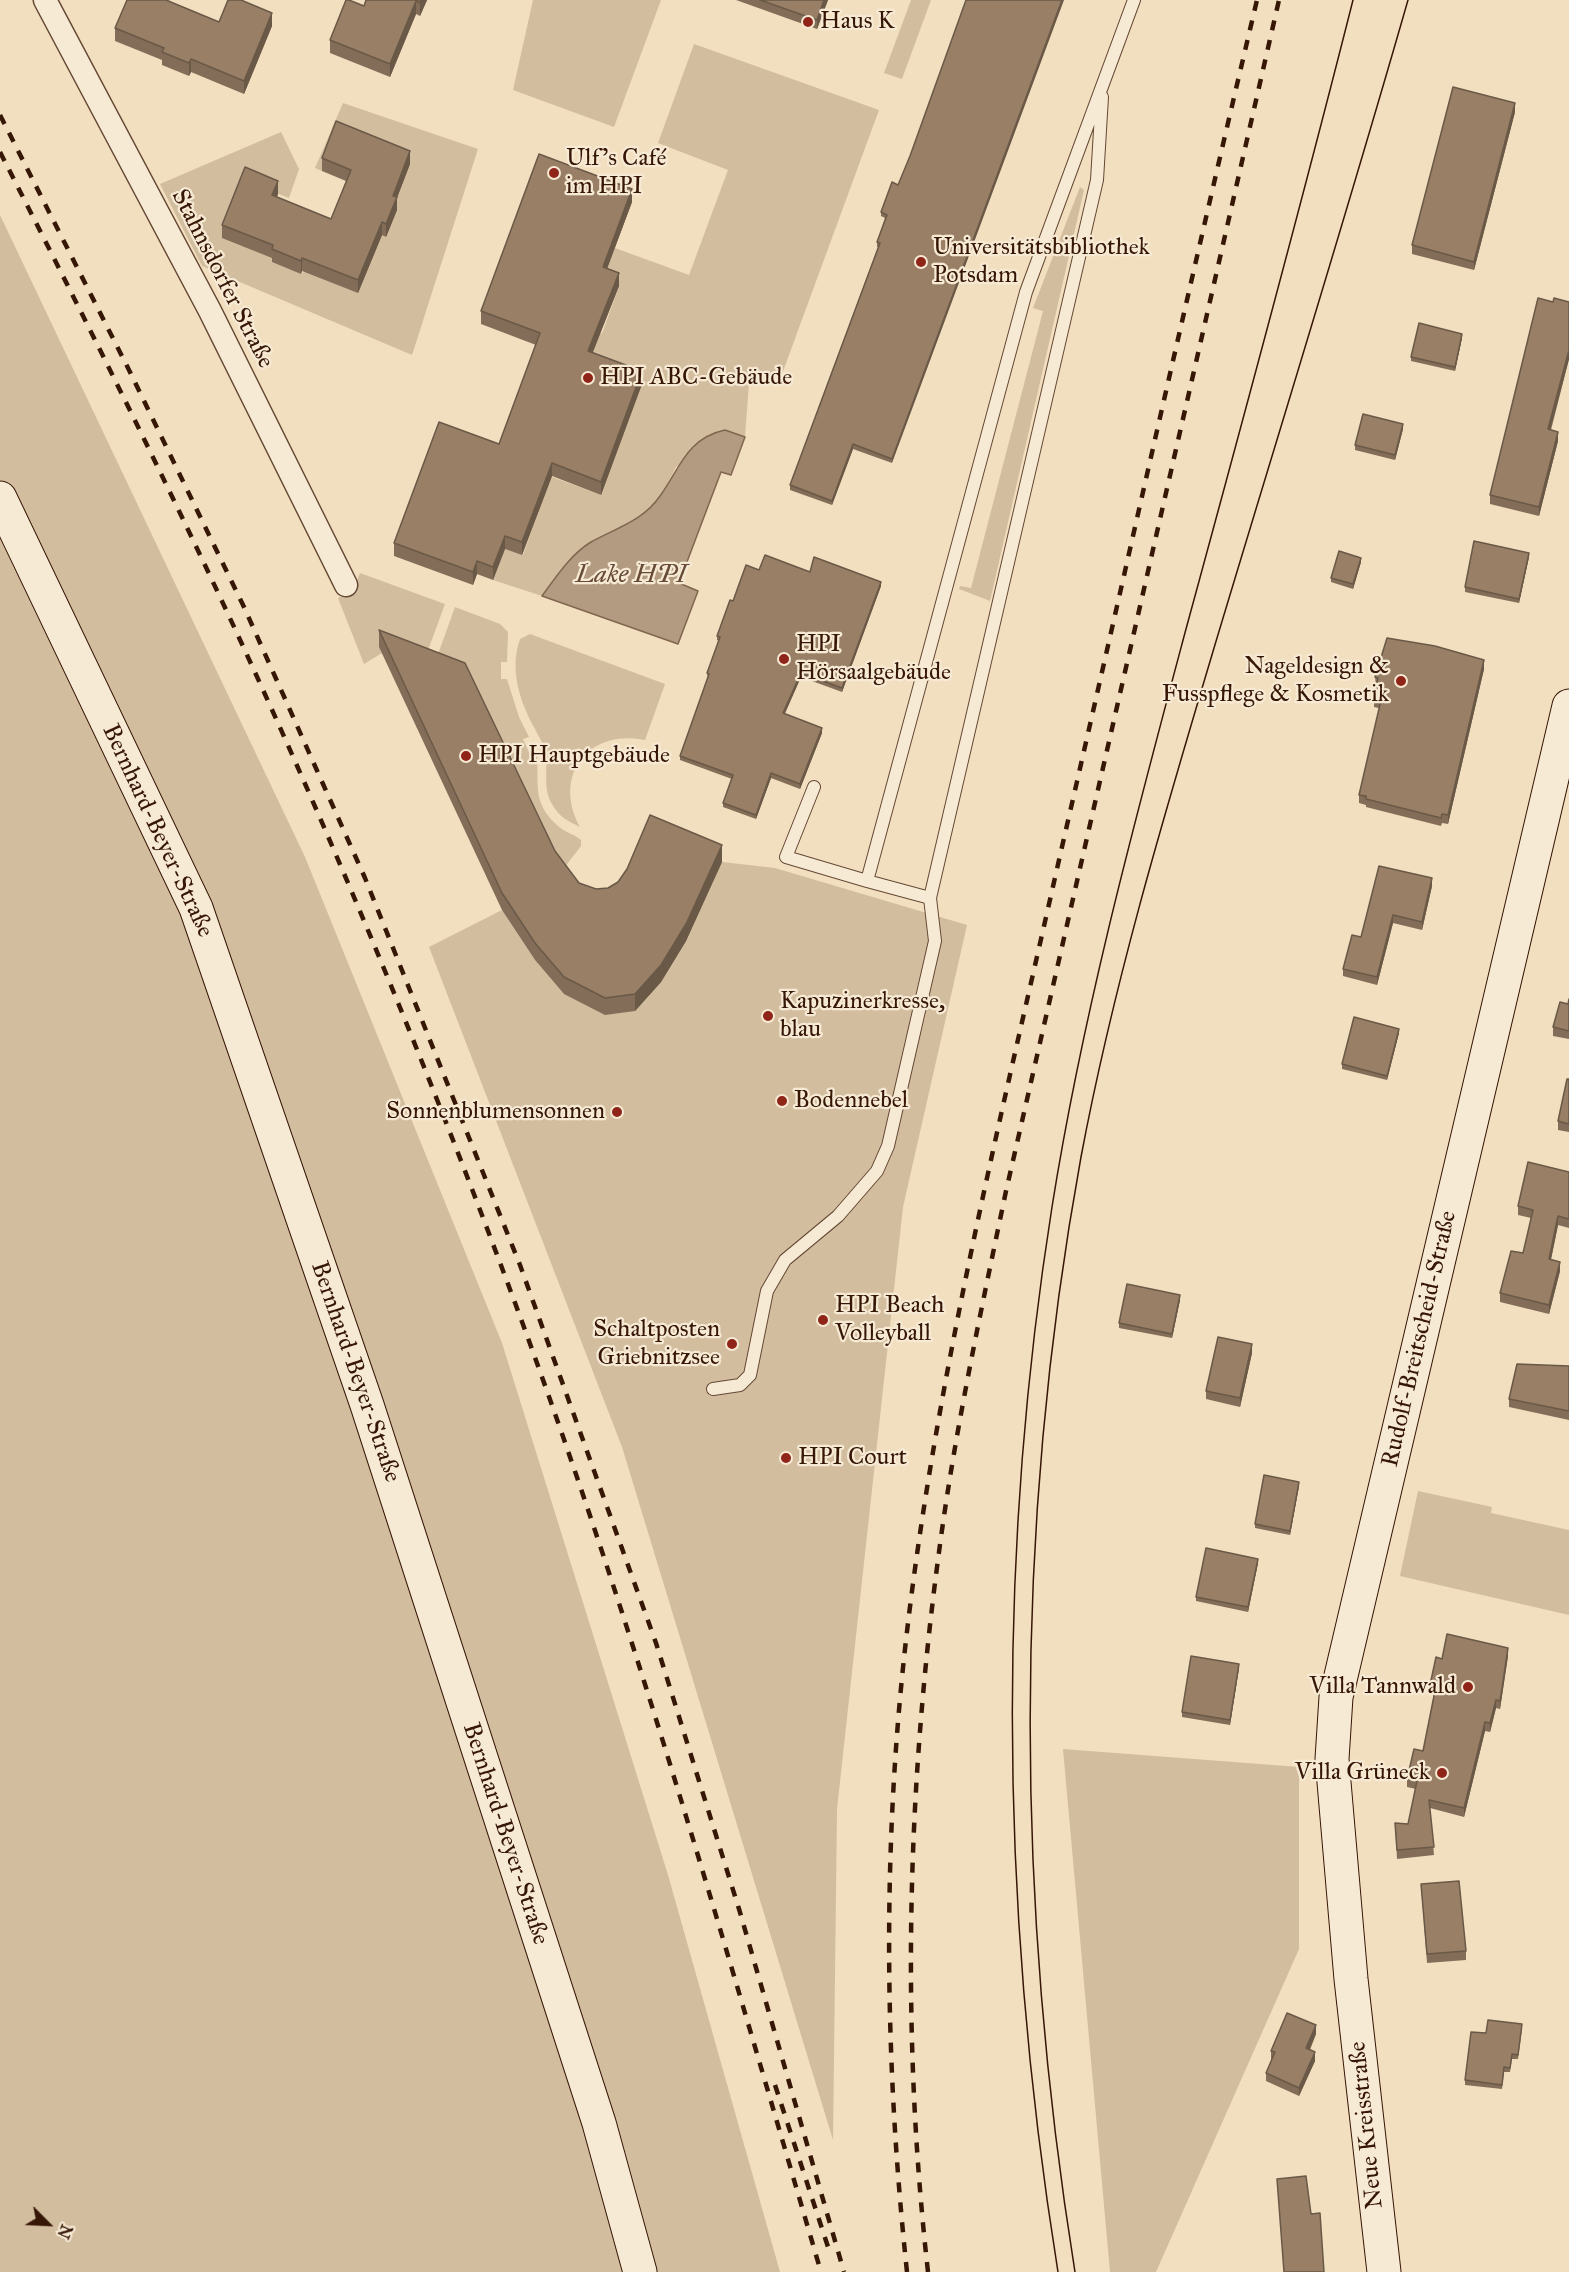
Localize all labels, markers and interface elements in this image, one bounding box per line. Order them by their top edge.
place label: Haus K [820,8,895,36]
marker: Haus K [801,15,815,29]
place label: Ulf's Café im HPI [566,145,666,201]
marker: Ulf's Café im HPI [547,166,561,180]
street label: Stahnsdorfer Straße [165,185,279,373]
place label: Universitätsbibliothek Potsdam [933,234,1150,290]
marker: Universitätsbibliothek Potsdam [914,255,928,269]
place label: HPI ABC-Gebäude [600,364,792,392]
marker: HPI ABC-Gebäude [581,371,595,385]
water label: Lake HPI [575,560,687,592]
place label: HPI Hörsaalgebäude [796,631,951,687]
marker: HPI Hörsaalgebäude [777,652,791,666]
place label: Nageldesign & Fusspflege & Kosmetik [1162,653,1389,709]
marker: Nageldesign & Fusspflege & Kosmetik [1394,674,1408,688]
street label: Bernhard-Beyer-Straße [95,720,219,942]
place label: HPI Hauptgebäude [478,742,670,770]
marker: HPI Hauptgebäude [459,749,473,763]
place label: Kapuzinerkresse, blau [780,988,945,1044]
marker: Kapuzinerkresse, blau [761,1009,775,1023]
place label: Bodennebel [794,1087,908,1115]
marker: Bodennebel [775,1094,789,1108]
place label: Sonnenblumensonnen [386,1098,605,1126]
marker: Sonnenblumensonnen [610,1105,624,1119]
street label: Rudolf-Breitscheid-Straße [1376,1208,1464,1470]
street label: Bernhard-Beyer-Straße [304,1258,406,1486]
place label: HPI Beach Volleyball [835,1292,944,1348]
marker: HPI Beach Volleyball [816,1313,830,1327]
place label: Schaltposten Griebnitzsee [593,1316,720,1372]
marker: Schaltposten Griebnitzsee [725,1337,739,1351]
place label: HPI Court [798,1444,907,1472]
marker: HPI Court [779,1451,793,1465]
place label: Villa Tannwald [1309,1673,1456,1701]
marker: Villa Tannwald [1461,1680,1475,1694]
street label: Bernhard-Beyer-Straße [456,1719,554,1949]
place label: Villa Grüneck [1295,1759,1430,1787]
marker: Villa Grüneck [1435,1766,1449,1780]
street label: Neue Kreisstraße [1344,2040,1390,2210]
north arrow [18,2194,78,2254]
text: N [53,2221,76,2242]

